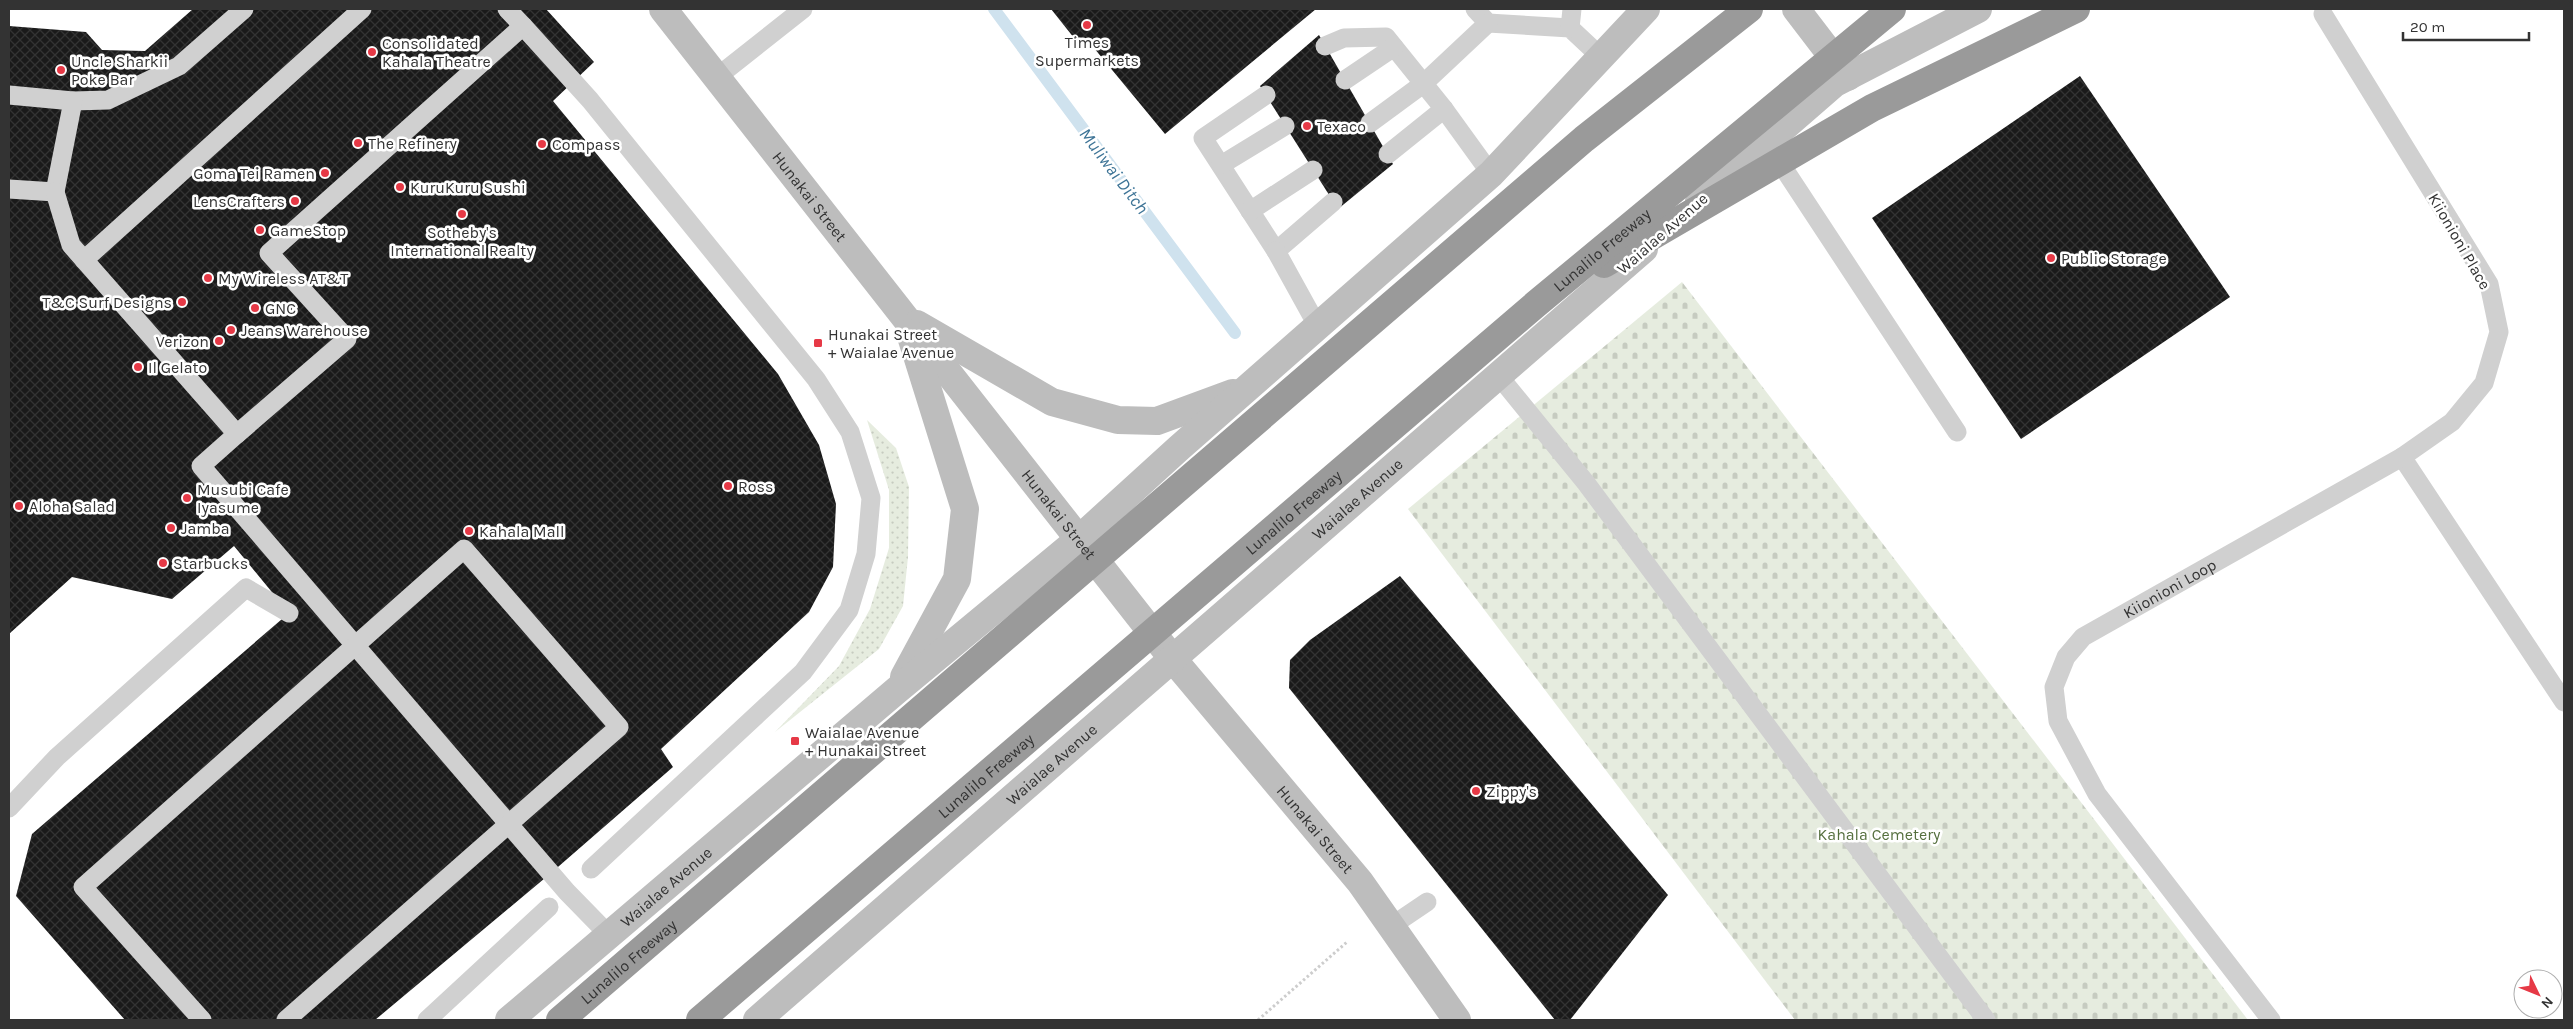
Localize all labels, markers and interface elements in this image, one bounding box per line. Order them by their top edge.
scale bar [2403,10,2529,42]
text: 20 m [2410,18,2445,36]
marker: Times Supermarkets [1081,19,1093,31]
place label: Times Supermarkets [1035,33,1139,70]
place label: Consolidated Kahala Theatre [382,34,491,71]
marker: Consolidated Kahala Theatre [366,46,378,58]
place label: Uncle Sharkii Poke Bar [71,52,168,89]
marker: Uncle Sharkii Poke Bar [55,64,67,76]
place label: Texaco [1317,117,1366,136]
marker: Texaco [1301,120,1313,132]
water label: Muliwai Ditch [1074,124,1154,218]
place label: The Refinery [368,134,458,153]
place label: Compass [552,135,621,154]
marker: The Refinery [352,137,364,149]
marker: Compass [536,138,548,150]
street label: Hunakai Street [768,148,851,245]
place label: Goma Tei Ramen [193,164,315,183]
marker: Goma Tei Ramen [319,167,331,179]
place label: KuruKuru Sushi [410,178,526,197]
marker: KuruKuru Sushi [394,181,406,193]
street label: Waialae Avenue [1613,189,1712,278]
street label: Kiionioni Place [2424,190,2495,293]
place label: LensCrafters [193,192,285,211]
marker: LensCrafters [289,195,301,207]
street label: Lunalilo Freeway [1550,204,1655,296]
marker: Sotheby's International Realty [456,208,468,220]
place label: GameStop [270,221,346,240]
place label: Sotheby's International Realty [390,223,534,260]
marker: GameStop [254,224,266,236]
place label: Public Storage [2061,249,2167,268]
marker: Public Storage [2045,252,2057,264]
place label: My Wireless AT&T [218,269,348,288]
marker: My Wireless AT&T [202,272,214,284]
place label: T&C Surf Designs [42,293,172,312]
marker: T&C Surf Designs [176,296,188,308]
place label: GNC [265,299,296,318]
marker: GNC [249,302,261,314]
place label: Jeans Warehouse [241,321,368,340]
marker: Jeans Warehouse [225,324,237,336]
place label: Hunakai Street + Waialae Avenue [828,325,954,362]
place label: Verizon [156,332,209,351]
marker: Verizon [213,335,225,347]
marker: Hunakai Street + Waialae Avenue [812,337,824,349]
place label: Il Gelato [148,358,207,377]
marker: Il Gelato [132,361,144,373]
street label: Waialae Avenue [1308,454,1407,543]
street label: Hunakai Street [1018,466,1100,563]
street label: Lunalilo Freeway [1242,466,1346,559]
place label: Ross [738,477,773,496]
place label: Musubi Cafe Iyasume [197,480,289,517]
marker: Ross [722,480,734,492]
marker: Musubi Cafe Iyasume [181,492,193,504]
place label: Aloha Salad [29,497,115,516]
marker: Aloha Salad [13,500,25,512]
place label: Jamba [181,519,230,538]
marker: Jamba [165,522,177,534]
place label: Kahala Mall [479,522,564,541]
marker: Kahala Mall [463,525,475,537]
place label: Starbucks [173,554,248,573]
street label: Kiionioni Loop [2120,555,2220,622]
marker: Starbucks [157,557,169,569]
street label: Waialae Avenue [1002,720,1101,809]
place label: Waialae Avenue + Hunakai Street [805,723,926,760]
street label: Lunalilo Freeway [934,729,1038,822]
marker: Waialae Avenue + Hunakai Street [789,735,801,747]
street label: Hunakai Street [1273,781,1358,877]
place label: Zippy's [1486,782,1537,801]
marker: Zippy's [1470,785,1482,797]
park label: Kahala Cemetery [1818,825,1941,844]
street label: Waialae Avenue [617,843,716,931]
street label: Lunalilo Freeway [577,915,681,1008]
north arrow [2513,969,2563,1019]
text: N [2537,993,2557,1012]

